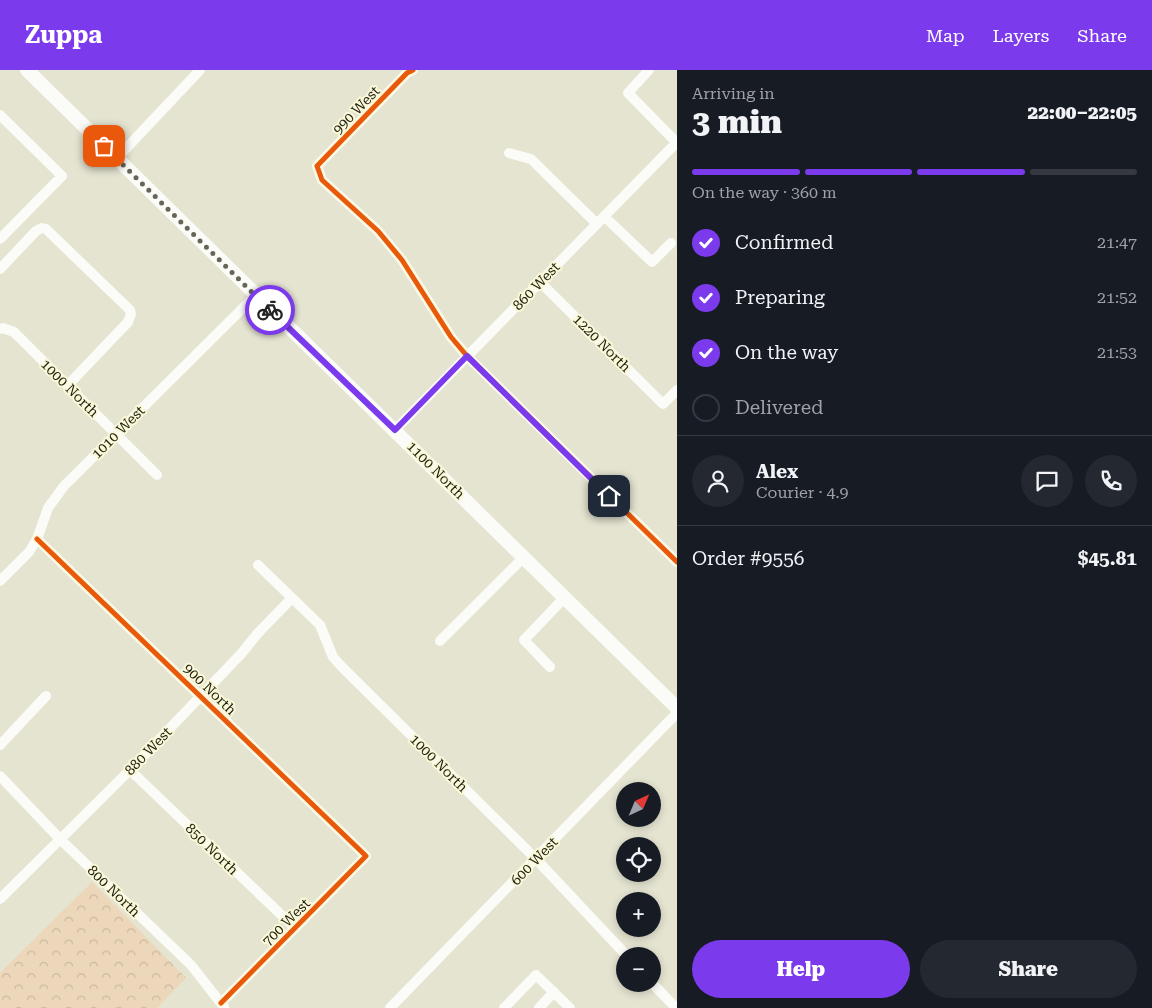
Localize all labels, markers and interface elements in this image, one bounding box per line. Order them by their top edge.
text: Zuppa [25,21,102,49]
text: Map [926,25,965,46]
text: Layers [993,25,1049,46]
text: Share [1077,25,1127,46]
street label: 990 West [329,83,383,137]
text: Arriving in [692,84,775,103]
text: 22:00–22:05 [1028,101,1137,124]
text: 3 min [692,103,782,141]
pin [83,125,125,167]
icon: bag [90,132,118,160]
text: On the way · 360 m [692,183,837,202]
icon: check [692,229,720,257]
text: Confirmed [735,231,833,254]
text: 21:47 [1097,233,1137,252]
street label: 860 West [509,259,563,313]
icon: check [692,284,720,312]
courier [245,285,295,335]
text: Preparing [735,286,825,309]
text: 21:52 [1097,288,1137,307]
icon: bike [256,296,284,324]
street label: 1220 North [570,311,634,375]
icon: check [692,339,720,367]
text: On the way [735,341,838,364]
text: 21:53 [1097,343,1137,362]
street label: 1000 North [38,356,102,420]
text: Delivered [735,396,823,419]
street label: 1010 West [88,402,148,462]
street label: 1100 North [404,438,468,502]
button: person [692,455,744,507]
button: chat [1021,455,1073,507]
button: phone [1085,455,1137,507]
text: Alex [756,460,798,483]
pin [588,475,630,517]
icon: home [595,482,623,510]
text: Courier · 4.9 [756,483,849,502]
text: Order #9556 [692,547,804,570]
text: $45.81 [1078,547,1137,570]
street label: 900 North [180,660,240,718]
street label: 880 West [121,724,175,778]
street label: 1000 North [407,731,471,795]
north arrow [616,782,661,828]
map controls [616,782,661,992]
street label: 850 North [182,820,242,878]
street label: 600 West [507,834,561,888]
button: locate [616,837,661,882]
street label: 800 North [84,862,144,920]
button: + [616,892,661,937]
street label: 700 West [259,895,313,949]
button: Help [692,940,910,998]
button: Share [920,940,1137,998]
button: − [616,947,661,992]

